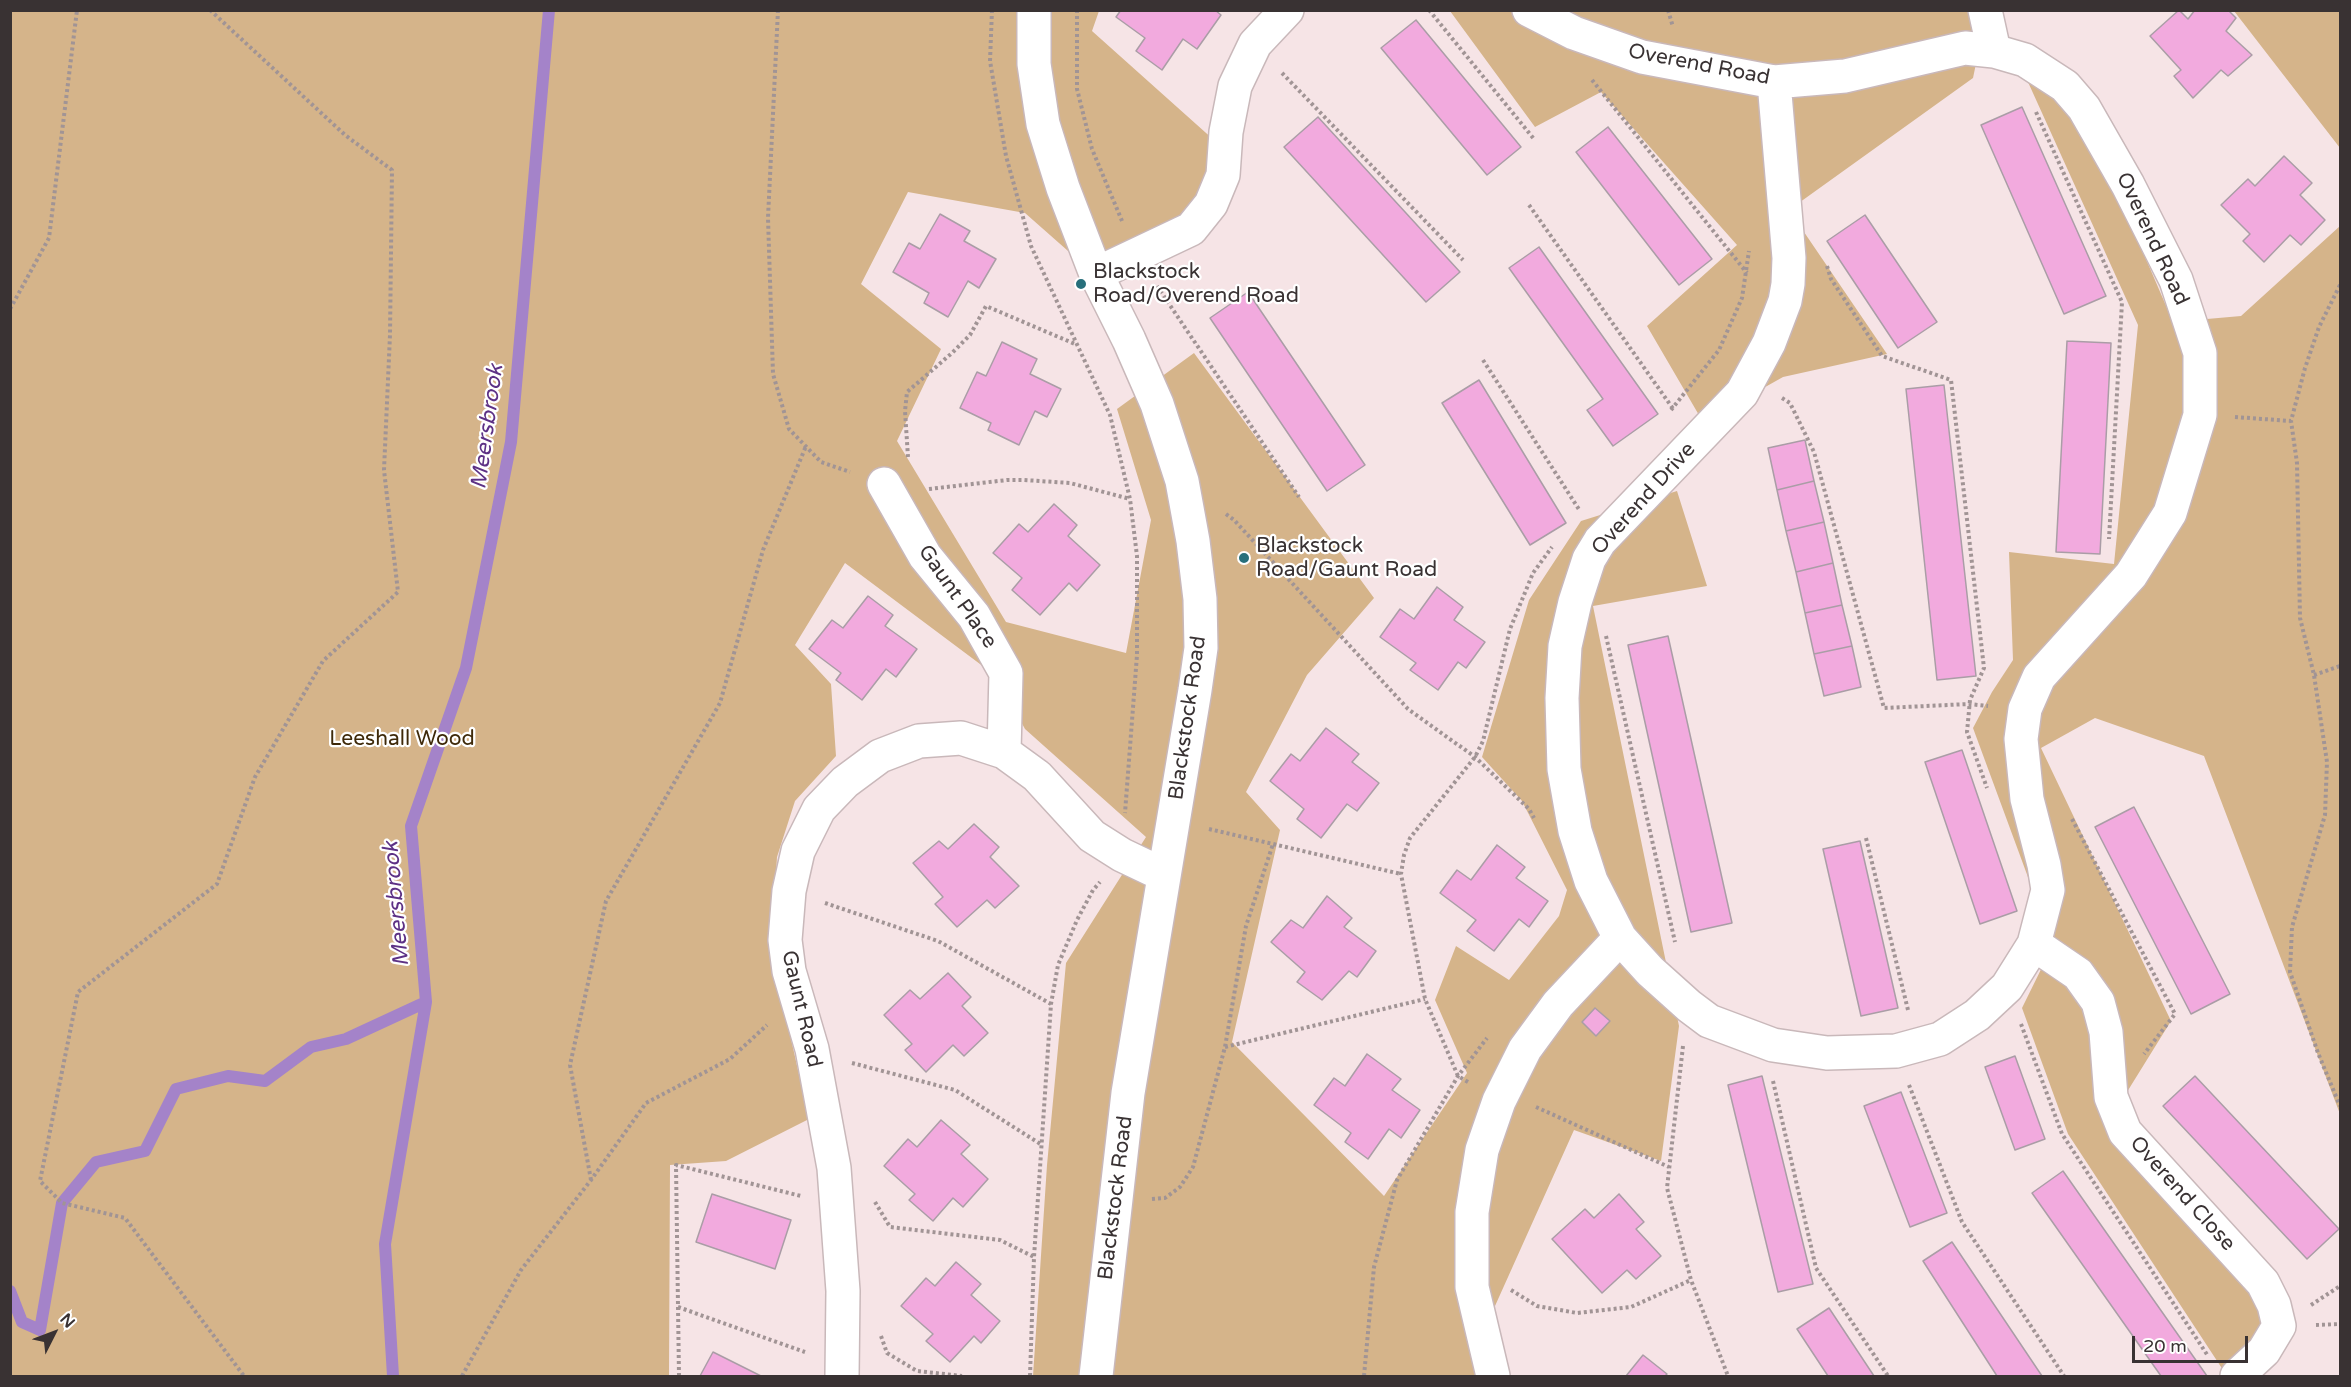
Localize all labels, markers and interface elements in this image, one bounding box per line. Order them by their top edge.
street label: Overend Road [1626,39,1772,91]
street label: Overend Road [2110,169,2194,309]
place label: Blackstock Road/Overend Road [1093,259,1299,309]
marker: Blackstock Road/Overend Road [1074,277,1088,291]
water label: Meersbrook [466,363,510,491]
street label: Overend Drive [1587,438,1701,560]
place label: Blackstock Road/Gaunt Road [1256,533,1437,583]
street label: Gaunt Place [912,540,1002,654]
marker: Blackstock Road/Gaunt Road [1237,551,1251,565]
street label: Blackstock Road [1164,634,1212,802]
park label: Leeshall Wood [329,726,475,752]
water label: Meersbrook [378,840,416,968]
street label: Gaunt Road [775,948,827,1070]
street label: Blackstock Road [1093,1114,1139,1282]
street label: Overend Close [2124,1131,2240,1257]
north arrow [24,1303,84,1363]
text: N [56,1309,79,1332]
scale bar [2135,1324,2250,1362]
text: 20 m [2143,1335,2187,1357]

